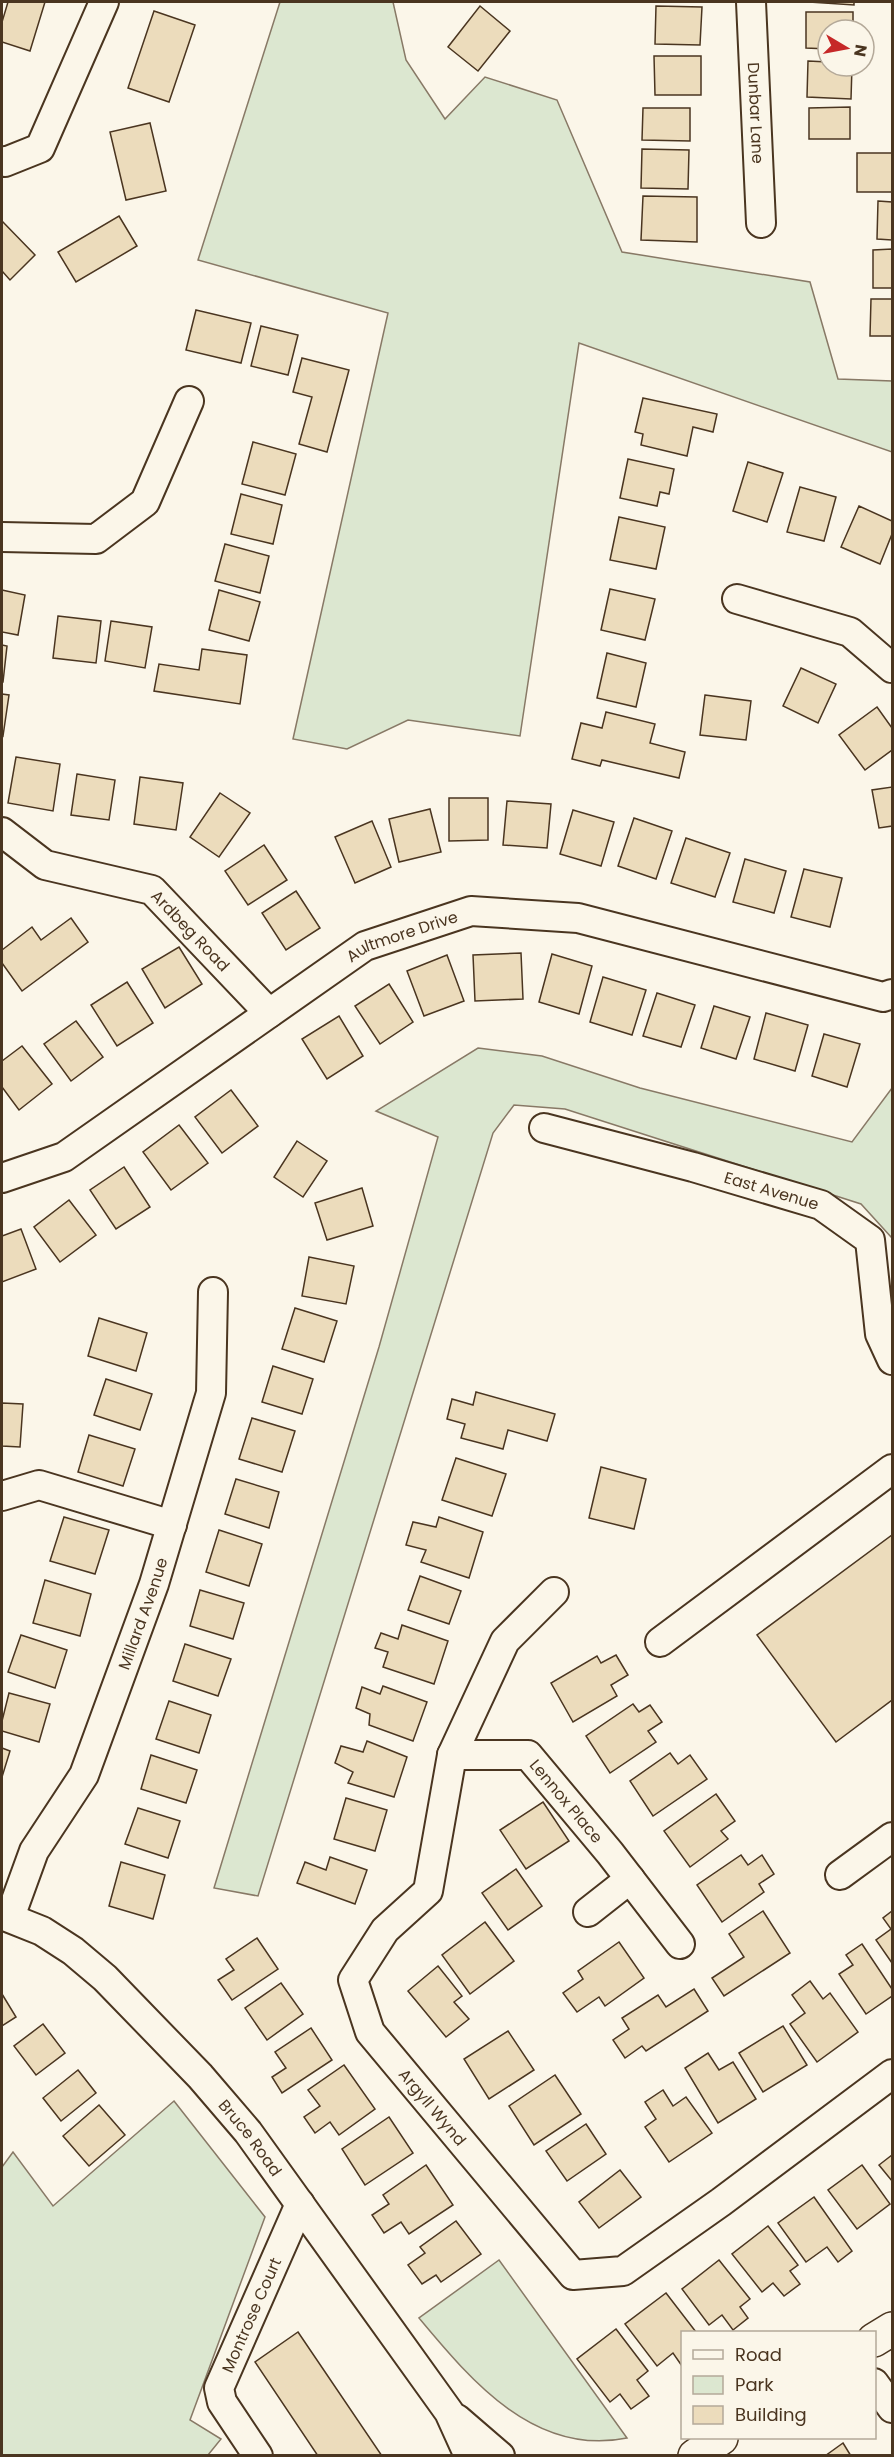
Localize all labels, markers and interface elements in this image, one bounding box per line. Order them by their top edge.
north arrow [816,18,876,78]
text: N [848,43,873,58]
street label: Dunbar Lane [742,62,769,164]
street label: Ardbeg Road [146,885,235,977]
street label: Aultmore Drive [342,905,461,968]
street label: East Avenue [721,1166,822,1216]
street label: Millard Avenue [113,1555,173,1673]
street label: Lennox Place [524,1754,608,1848]
street label: Argyll Wynd [393,2064,471,2151]
street label: Bruce Road [213,2095,287,2181]
street label: Montrose Court [216,2254,287,2376]
legend [681,2331,876,2439]
text: Road [735,2342,782,2367]
text: Park [735,2372,774,2397]
text: Building [735,2402,807,2427]

